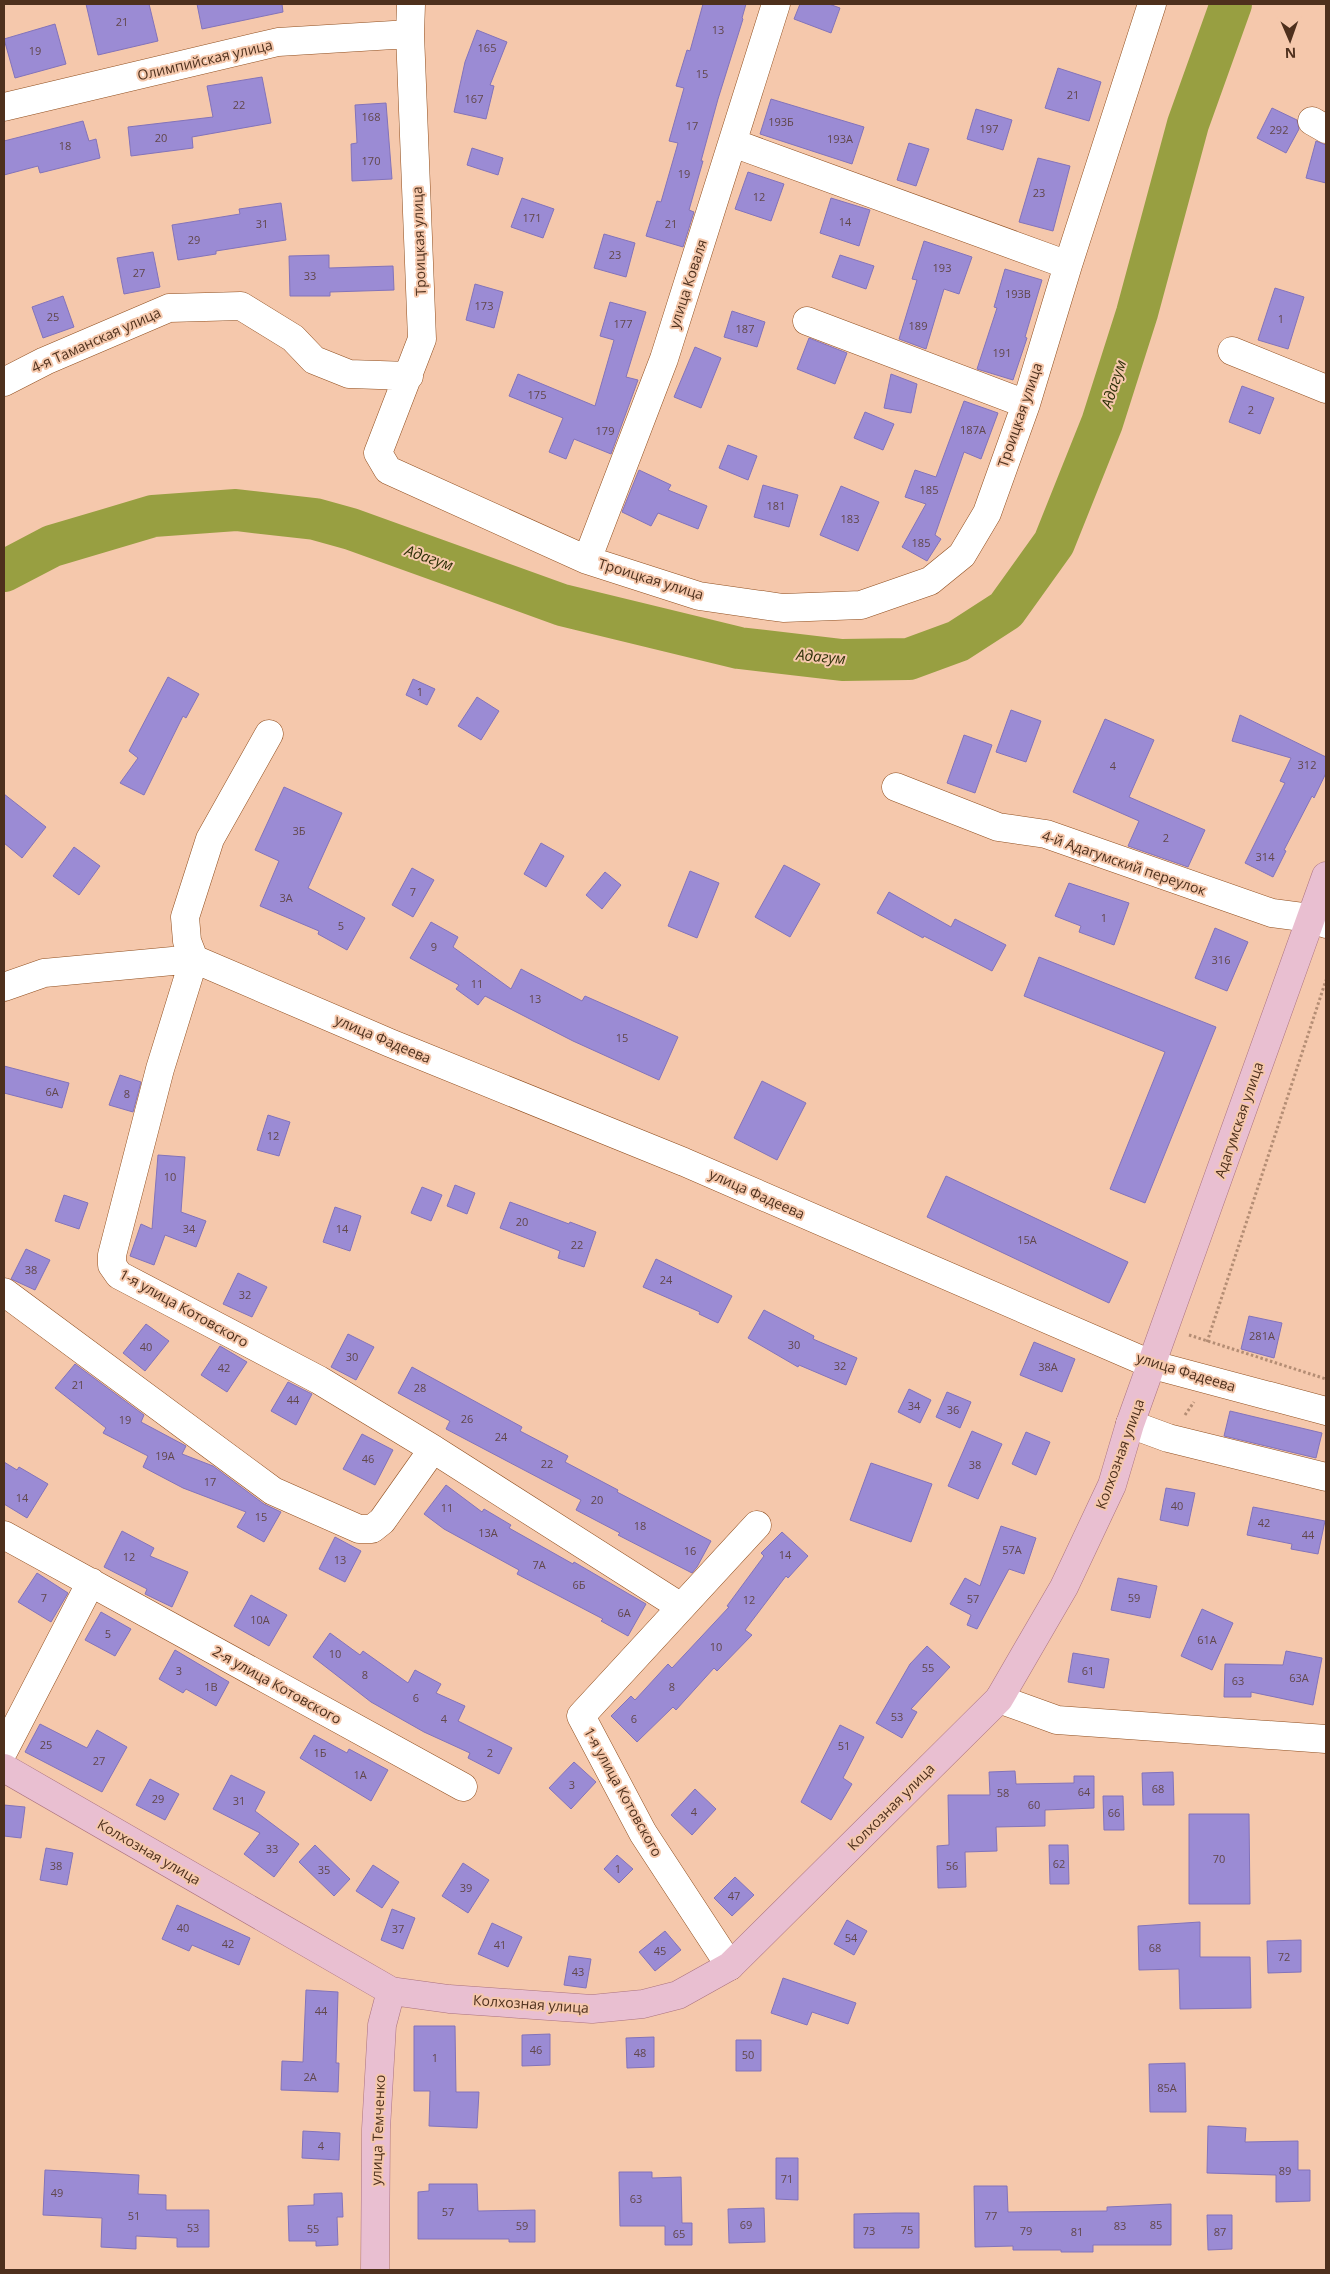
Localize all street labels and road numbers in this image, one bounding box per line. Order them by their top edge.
street label: Олимпийская улица [135,35,274,84]
street label: Троицкая улица [407,186,430,296]
street label: улица Коваля [664,237,711,331]
street label: 4-я Таманская улица [28,302,164,377]
street label: Троицкая улица [993,360,1046,470]
street label: Троицкая улица [596,553,706,604]
street label: 4-й Адагумский переулок [1040,826,1209,900]
street label: улица Фадеева [332,1010,434,1067]
street label: Адагумская улица [1210,1059,1267,1180]
street label: улица Фадеева [706,1164,808,1223]
street label: 1-я улица Котовского [116,1264,252,1351]
street label: улица Фадеева [1134,1347,1238,1396]
street label: Колхозная улица [1091,1396,1148,1512]
street label: 2-я улица Котовского [209,1641,345,1728]
street label: 1-я улица Котовского [580,1724,667,1860]
street label: Колхозная улица [843,1759,938,1854]
street label: Колхозная улица [94,1814,204,1889]
street label: Колхозная улица [473,1990,590,2017]
street label: улица Темченко [366,2074,389,2186]

